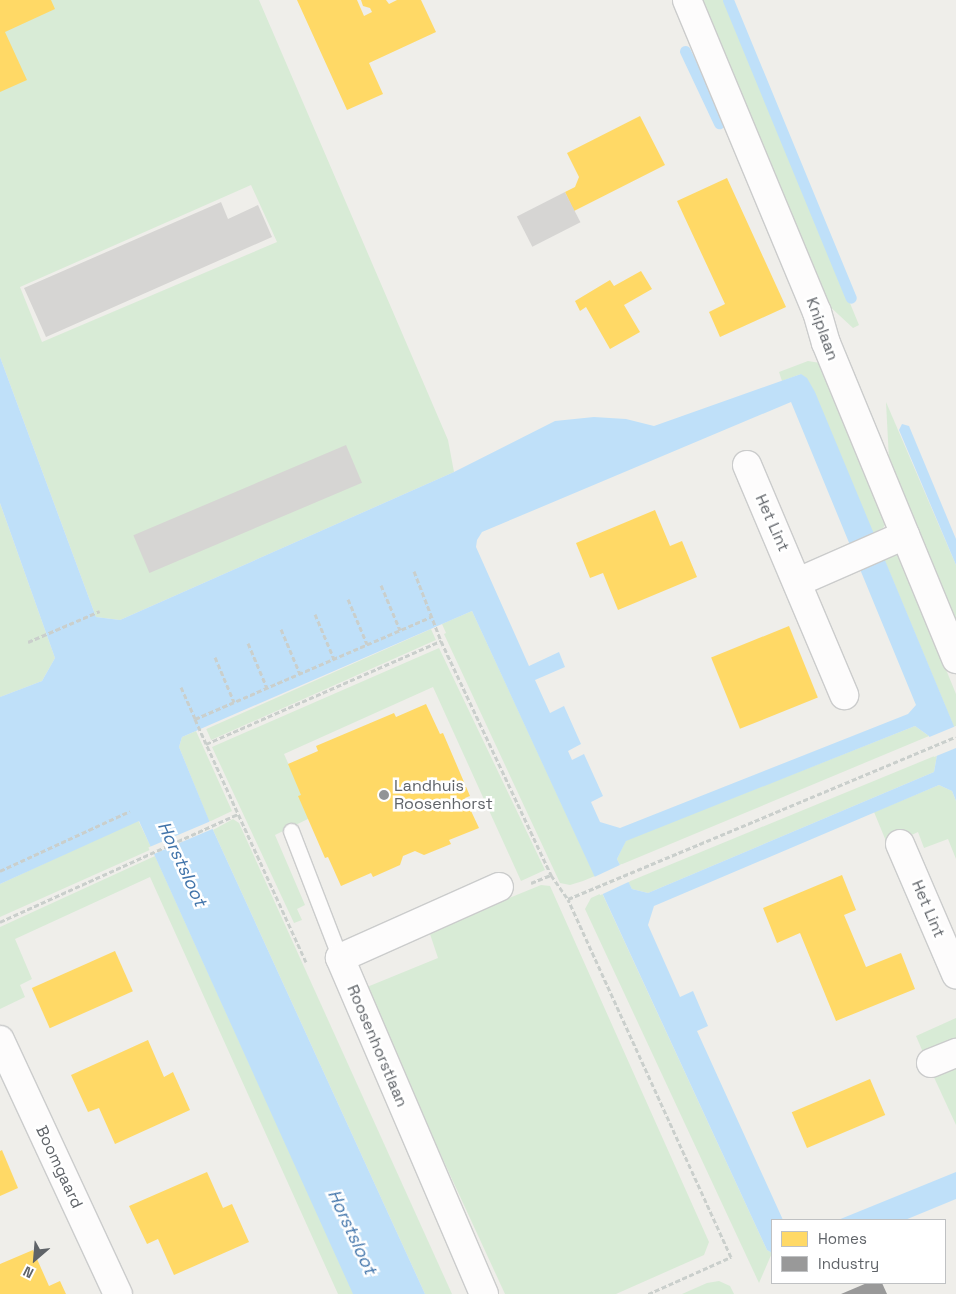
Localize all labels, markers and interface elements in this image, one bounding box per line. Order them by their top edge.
street label: Kniplaan [802,295,842,363]
street label: Het Lint [751,491,793,555]
place label: Landhuis Roosenhorst [394,776,493,814]
marker: Landhuis Roosenhorst [378,789,390,801]
water label: Horstsloot [153,818,211,910]
street label: Het Lint [907,877,949,941]
street label: Roosenhorstlaan [343,982,411,1110]
street label: Boomgaard [32,1123,86,1211]
water label: Horstsloot [323,1186,381,1278]
legend [771,1219,946,1284]
text: Homes [818,1229,867,1248]
north arrow [10,1234,60,1284]
text: Industry [818,1254,879,1273]
text: N [20,1262,36,1283]

